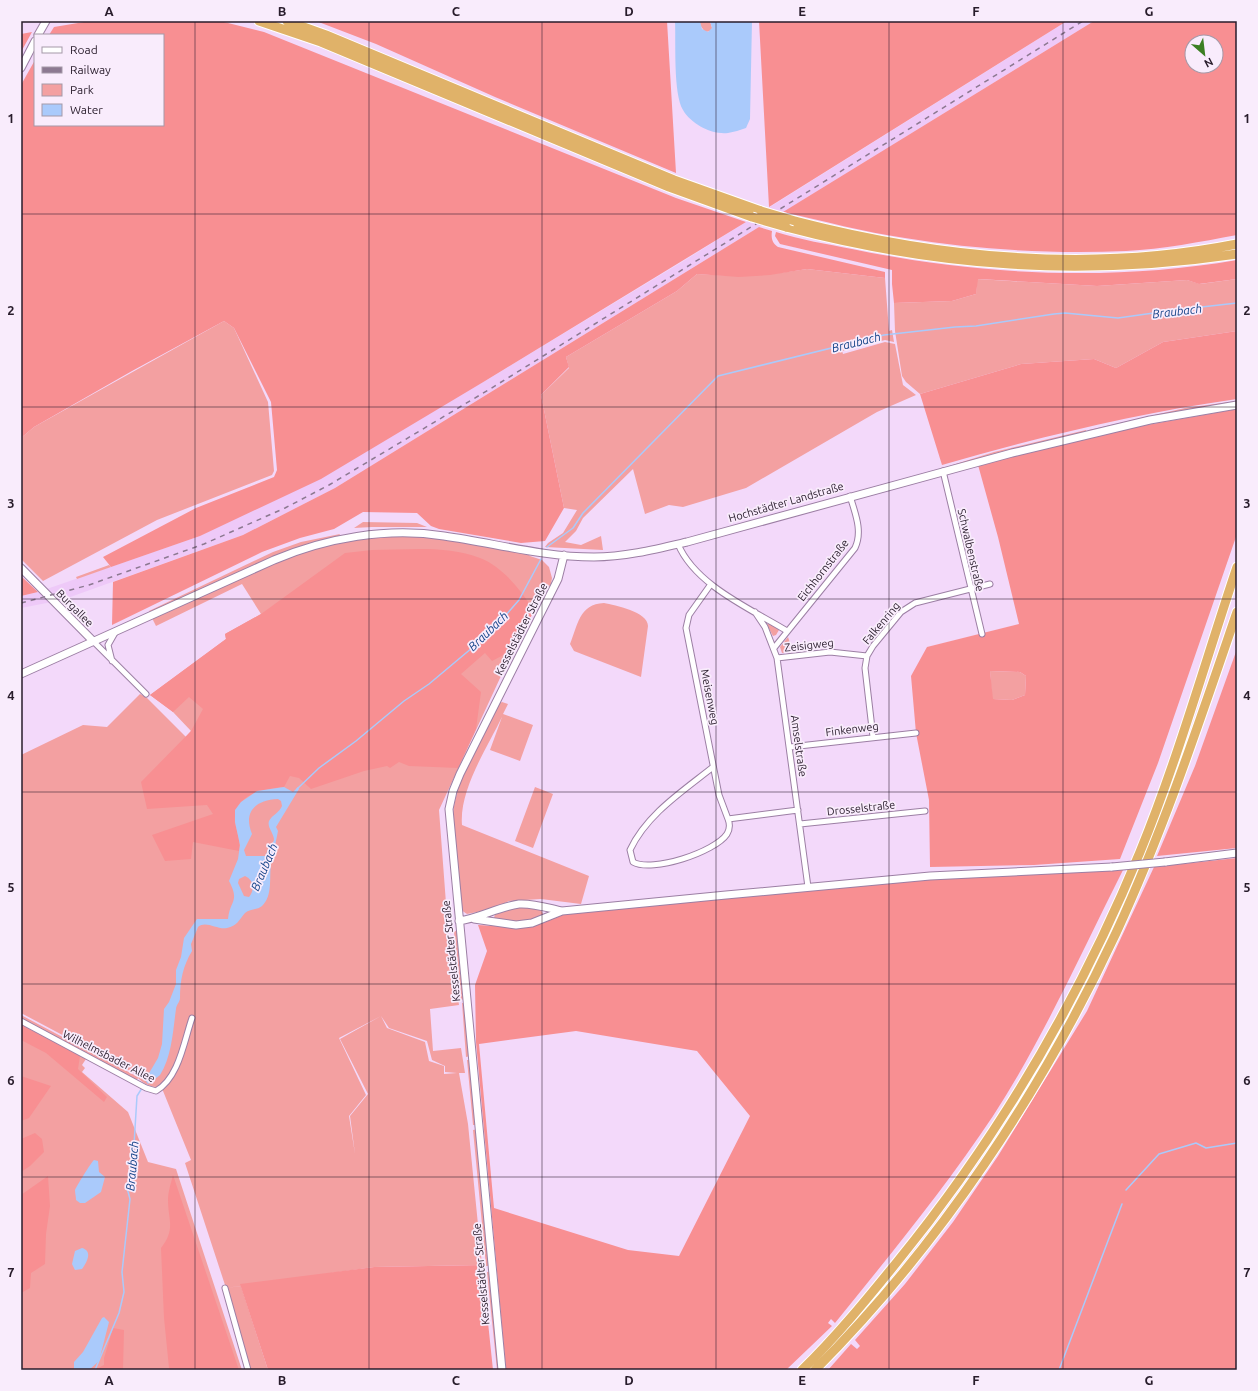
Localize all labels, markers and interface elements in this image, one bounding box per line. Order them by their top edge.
text: A [104,4,114,18]
text: B [278,4,287,18]
text: C [452,4,461,18]
text: D [624,4,634,18]
text: E [798,4,806,18]
text: F [972,4,980,18]
text: G [1145,4,1154,18]
legend [34,34,164,126]
north arrow [1184,34,1224,74]
text: Road [70,43,98,56]
text: N [1202,56,1215,70]
text: Railway [70,63,111,76]
text: Park [70,83,94,96]
text: Water [70,103,103,116]
text: 1 [7,111,15,125]
text: 1 [1243,111,1251,125]
water label: Braubach [1151,301,1203,321]
text: 2 [7,303,15,317]
text: 2 [1243,303,1251,317]
water label: Braubach [830,330,882,354]
street label: Hochstädter Landstraße [727,480,845,524]
text: 3 [7,496,15,510]
text: 3 [1243,496,1251,510]
street label: Schwalbenstraße [956,507,986,593]
street label: Eichhornstraße [795,537,851,603]
street label: Kesselstädter Straße [493,581,549,677]
street label: Burgallee [54,587,96,629]
street label: Falkenring [860,600,902,646]
water label: Braubach [465,609,511,653]
street label: Zeisigweg [784,636,834,654]
street label: Meisenweg [699,668,721,726]
text: 4 [7,688,15,702]
text: 4 [1243,688,1251,702]
street label: Amselstraße [789,714,809,778]
street label: Finkenweg [825,720,879,738]
street label: Drosselstraße [826,798,896,818]
water label: Braubach [248,841,280,893]
text: 5 [7,880,15,894]
text: 5 [1243,880,1251,894]
street label: Kesselstädter Straße [440,900,462,1002]
street label: Wilhelmsbader Allee [61,1028,157,1084]
text: 6 [7,1073,15,1087]
text: 6 [1243,1073,1251,1087]
water label: Braubach [123,1140,141,1192]
street label: Kesselstädter Straße [471,1223,491,1325]
text: 7 [7,1265,15,1279]
text: 7 [1243,1265,1251,1279]
text: A [104,1373,114,1387]
text: B [278,1373,287,1387]
text: C [452,1373,461,1387]
text: D [624,1373,634,1387]
text: E [798,1373,806,1387]
text: F [972,1373,980,1387]
text: G [1145,1373,1154,1387]

